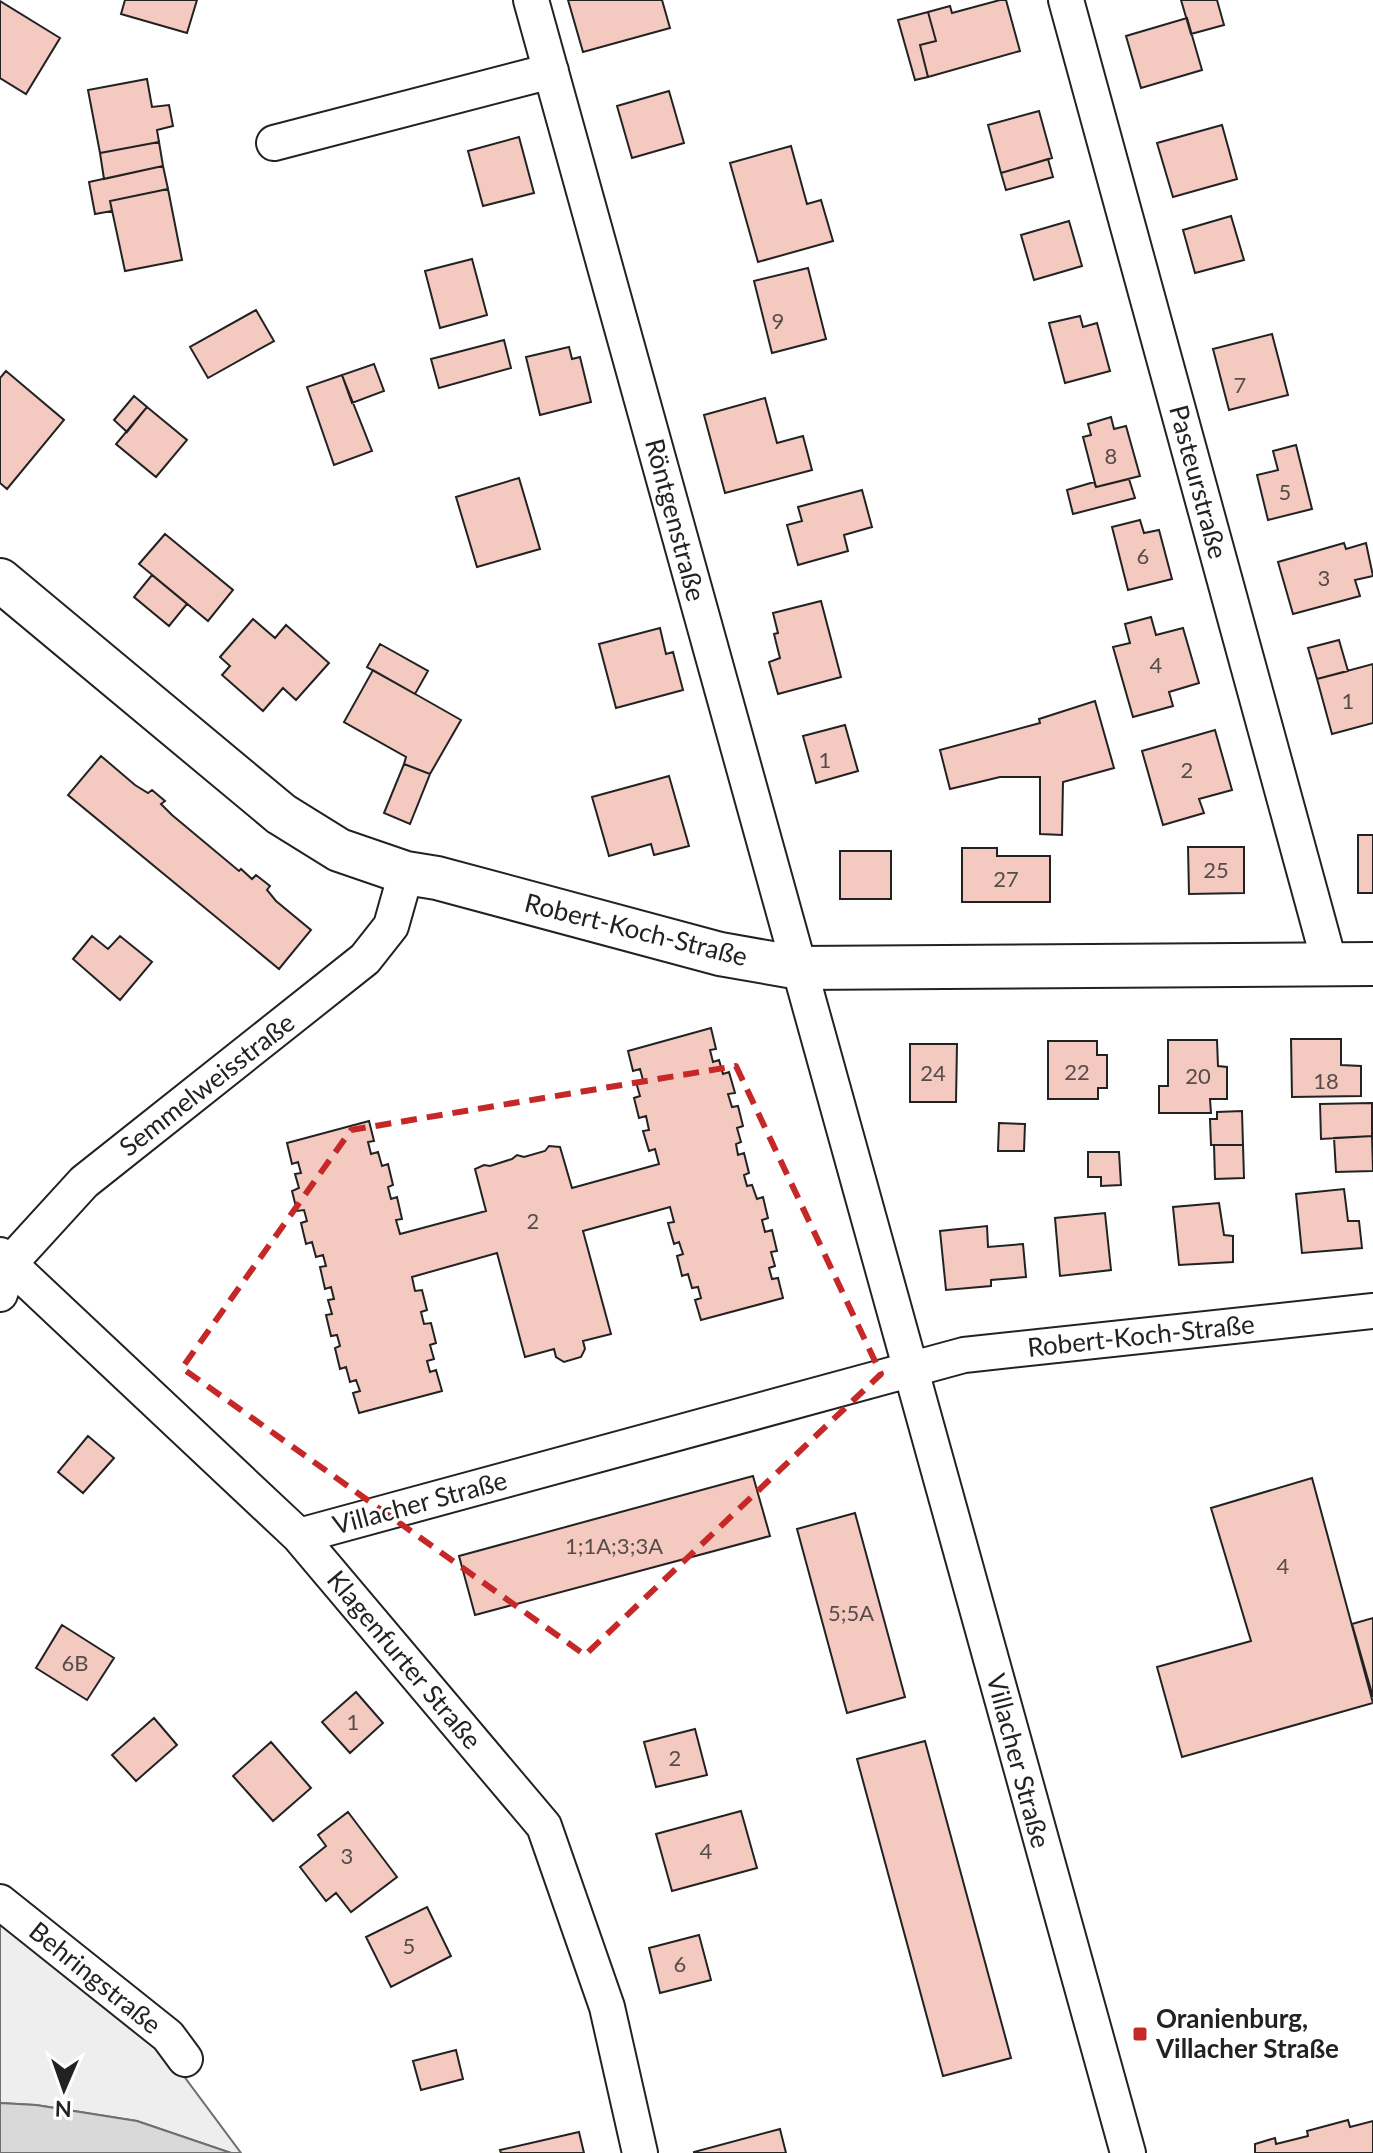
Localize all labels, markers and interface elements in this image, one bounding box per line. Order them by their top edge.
house number: 9 [772,307,784,334]
house number: 7 [1234,371,1246,398]
street label: Pasteurstraße [1163,401,1235,562]
street label: Röntgenstraße [639,435,713,605]
house number: 8 [1105,442,1117,469]
house number: 5 [1279,478,1291,505]
house number: 6 [1137,542,1149,569]
house number: 3 [1318,564,1330,591]
house number: 4 [1150,651,1163,678]
house number: 1 [1342,687,1354,714]
house number: 1 [819,746,831,773]
house number: 2 [1181,756,1193,783]
house number: 25 [1203,856,1229,883]
house number: 27 [993,865,1019,892]
street label: Robert-Koch-Straße [522,886,751,972]
street label: Semmelweisstraße [112,1006,300,1163]
house number: 22 [1064,1058,1090,1085]
house number: 24 [920,1059,946,1086]
house number: 20 [1185,1062,1211,1089]
house number: 18 [1313,1067,1339,1094]
house number: 2 [527,1207,539,1234]
street label: Robert-Koch-Straße [1026,1307,1256,1363]
street label: Villacher Straße [329,1463,510,1541]
house number: 1;1A;3;3A [565,1532,663,1559]
house number: 4 [1277,1552,1290,1579]
street label: Klagenfurter Straße [321,1564,489,1755]
house number: 5;5A [828,1599,874,1626]
house number: 6B [62,1649,88,1676]
street label: Villacher Straße [980,1670,1058,1851]
house number: 1 [347,1708,359,1735]
house number: 2 [669,1744,681,1771]
house number: 4 [700,1837,713,1864]
house number: 3 [341,1842,353,1869]
street label: Behringstraße [23,1914,168,2040]
house number: 5 [403,1932,415,1959]
house number: 6 [674,1950,686,1977]
place label: Oranienburg, Villacher Straße [1155,2002,1339,2064]
marker: Oranienburg, Villacher Straße [1131,2025,1149,2043]
north arrow [24,2049,104,2129]
text: N [54,2096,72,2123]

